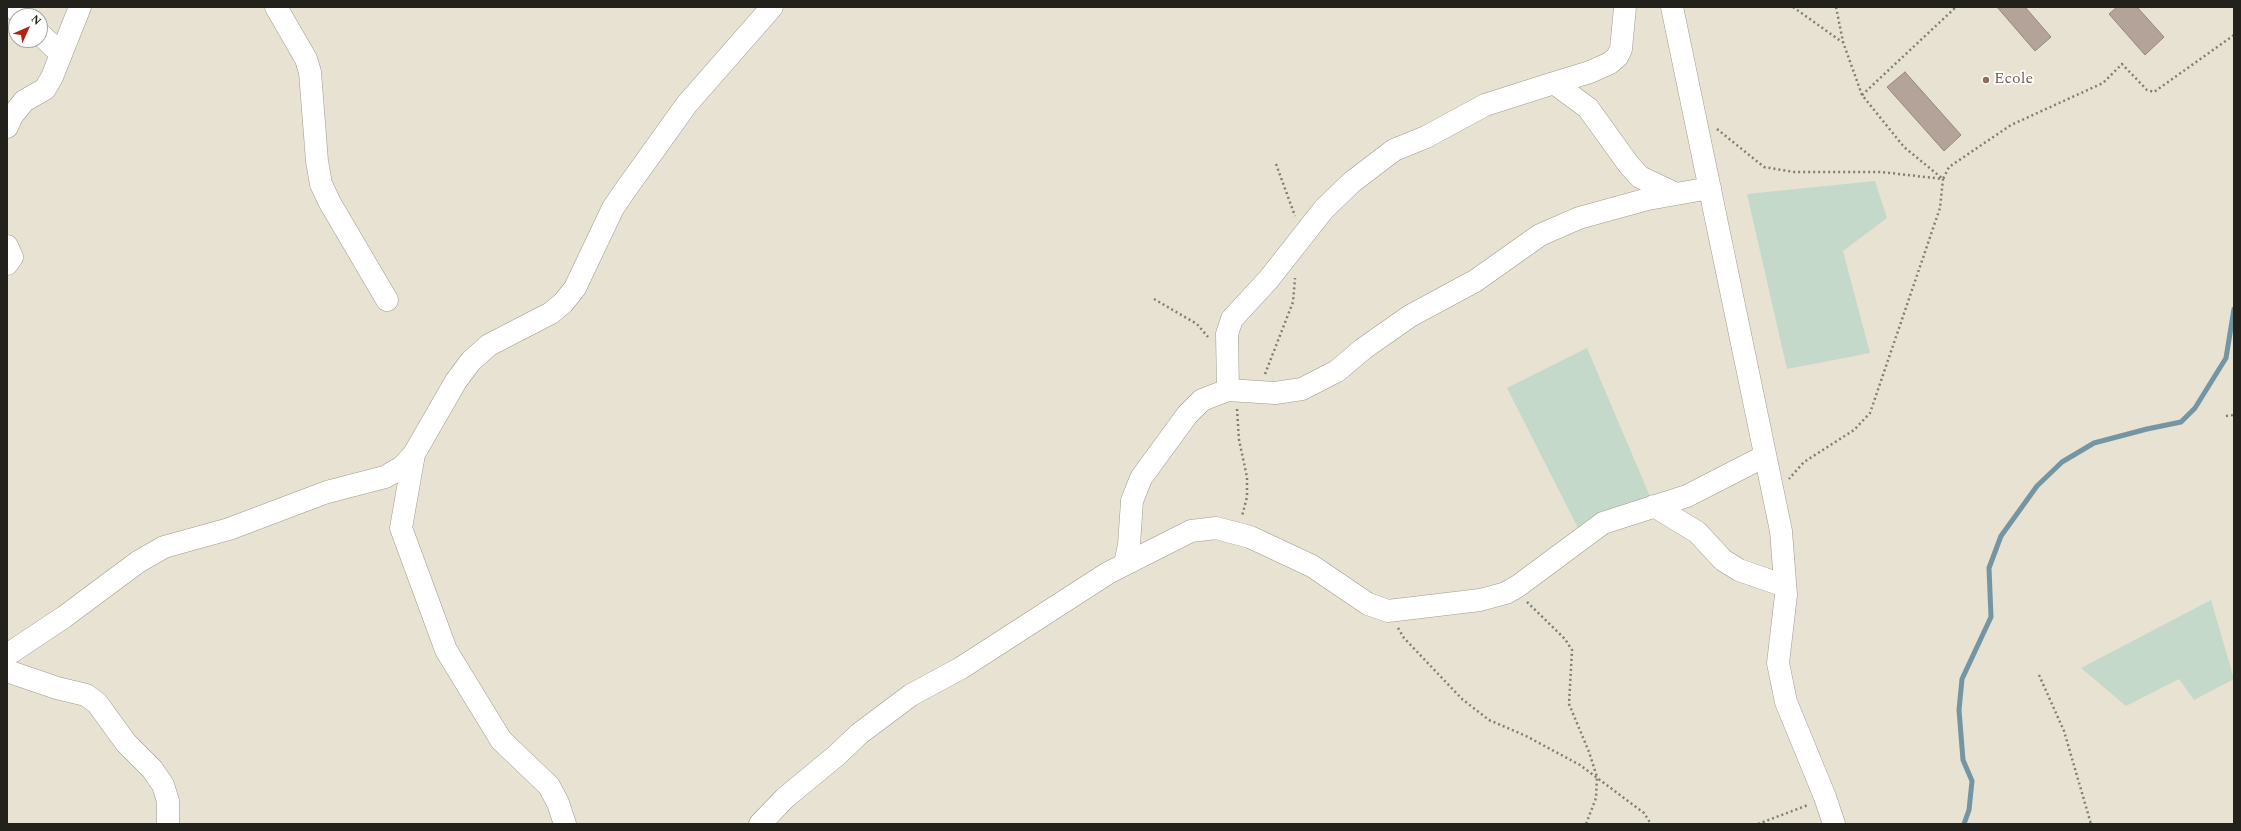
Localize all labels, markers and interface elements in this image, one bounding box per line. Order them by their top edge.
north arrow [8,8,48,48]
text: N [27,11,45,29]
place label: Ecole [1994,70,2033,90]
marker: Ecole [1981,75,1991,85]

